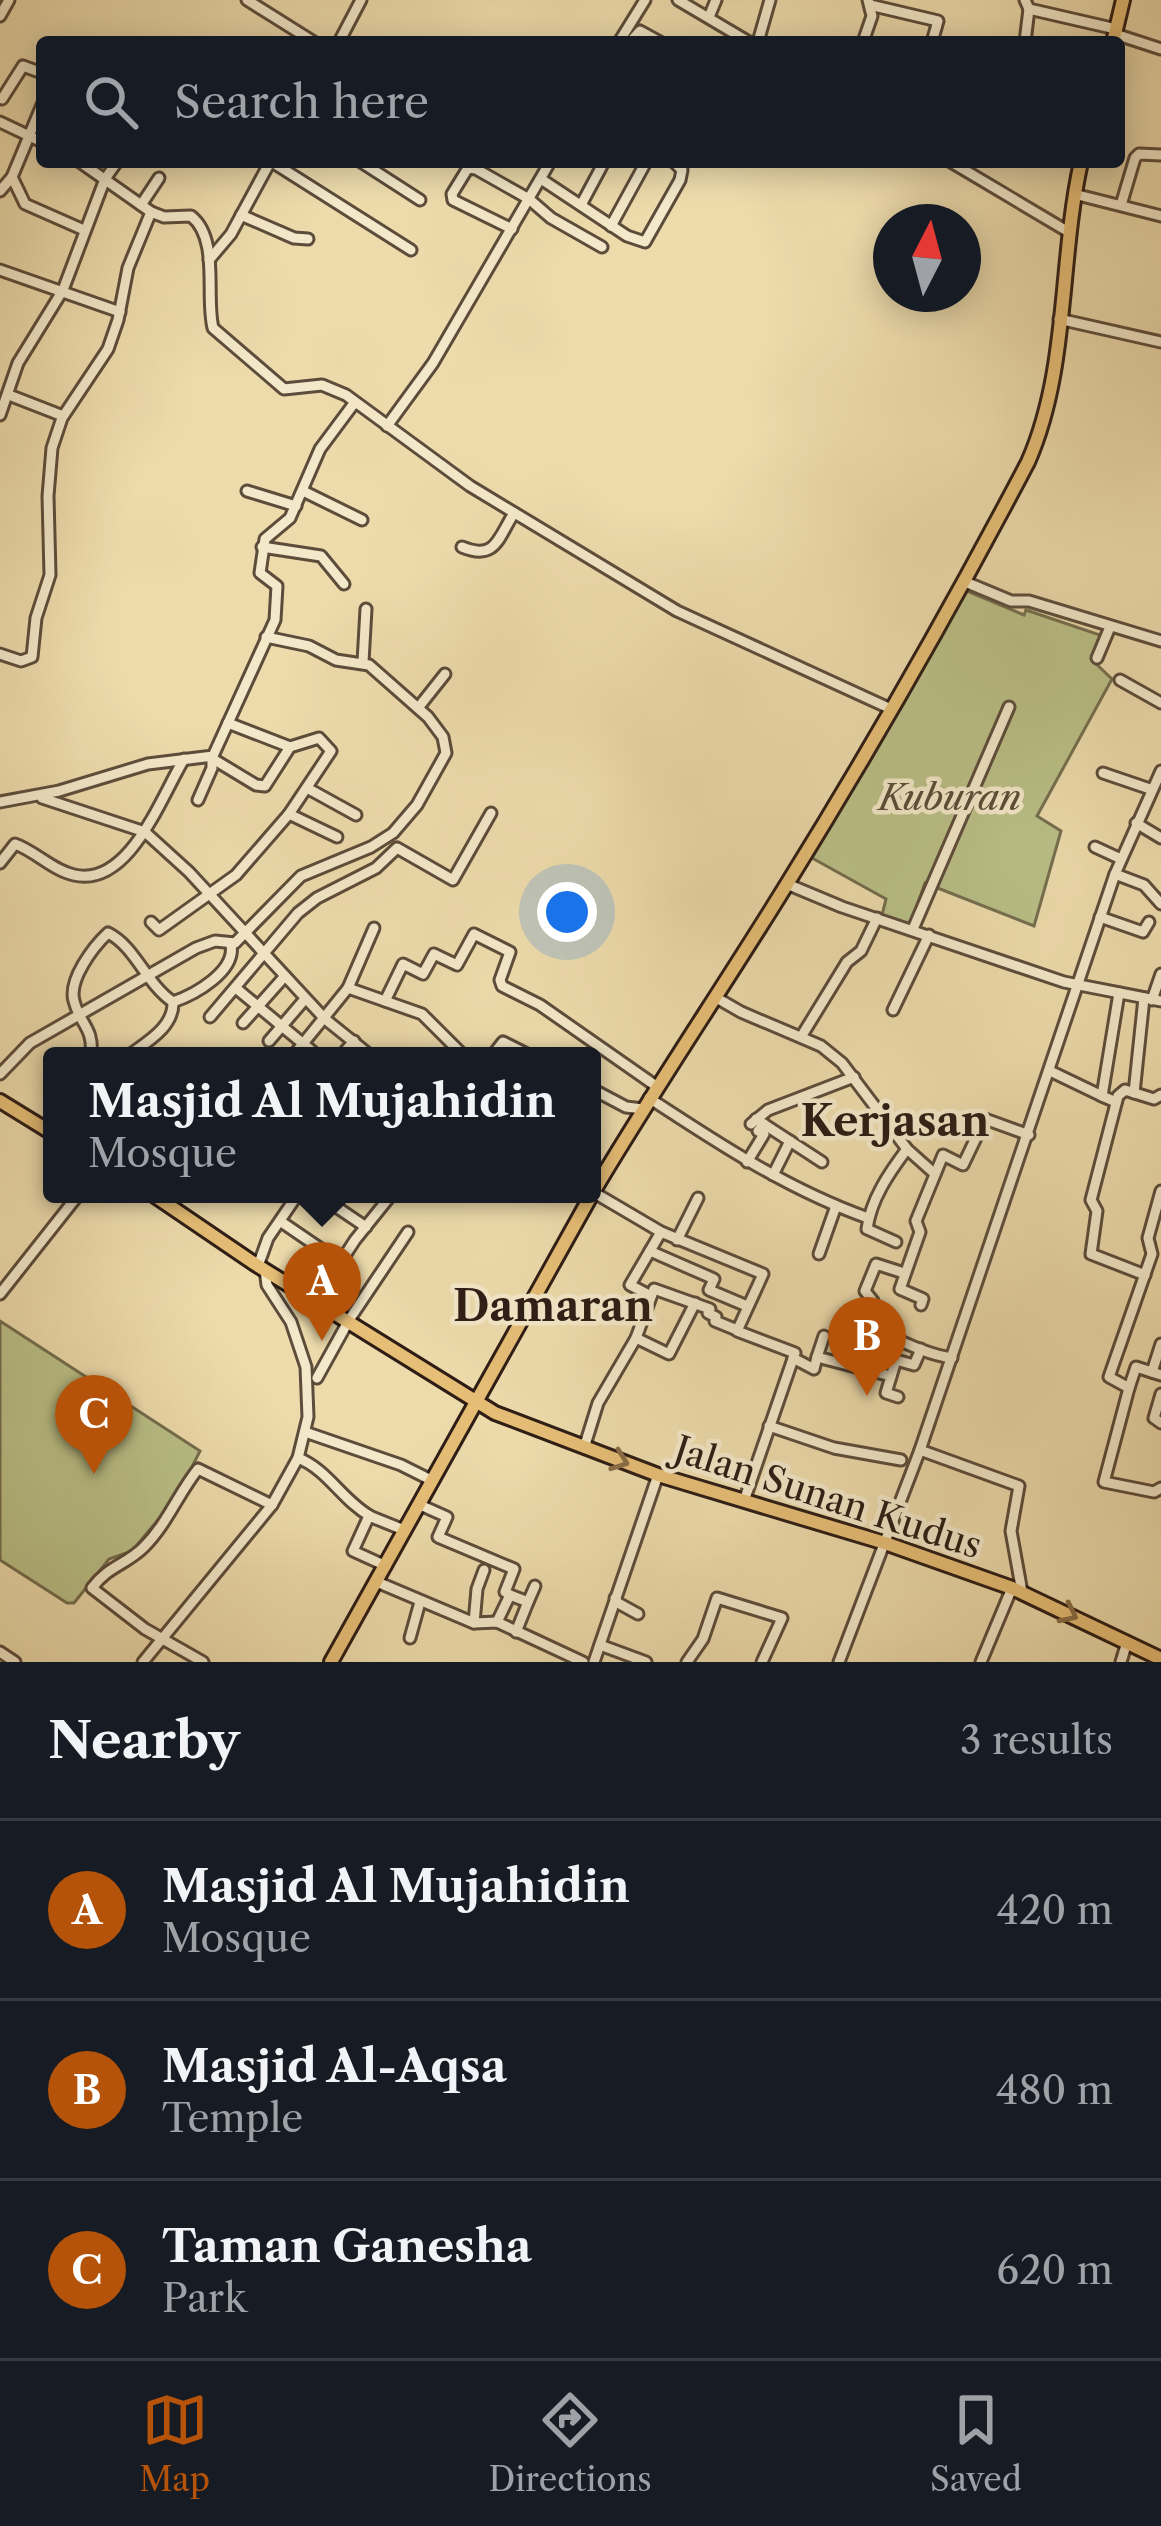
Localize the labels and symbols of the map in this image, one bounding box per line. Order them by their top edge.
north arrow [873,204,981,312]
park label: Kuburan [876,775,1021,819]
your location [537,882,597,942]
district label: Kerjasan [801,1095,990,1147]
pin: A [283,1242,361,1341]
district label: Damaran [453,1280,653,1332]
pin: B [828,1297,906,1396]
pin: C [55,1375,133,1474]
street label: Jalan Sunan Kudus [664,1425,987,1567]
one-way arrow [609,1447,630,1471]
one-way arrow [1057,1600,1078,1623]

